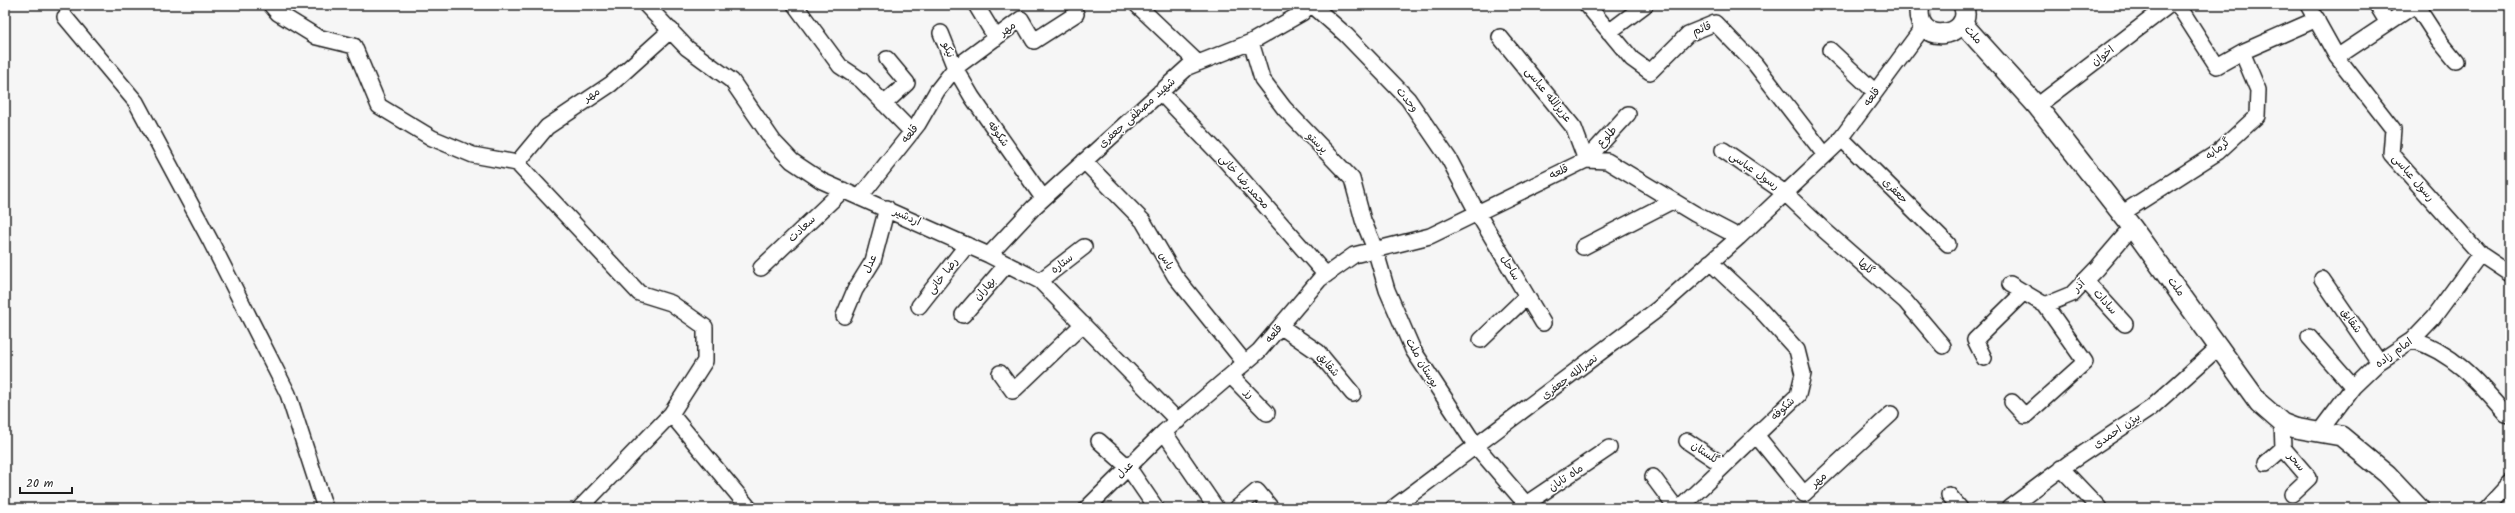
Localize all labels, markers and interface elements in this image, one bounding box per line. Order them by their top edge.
street label: مهر [995,17,1020,42]
street label: قائم [1690,17,1714,41]
street label: ملت [1960,21,1986,49]
street label: نیکو [936,39,959,60]
street label: اخوان [2088,41,2118,71]
street label: عزیزالله عباسی [1520,63,1576,127]
street label: شهید مصطفی جعفری [1094,73,1180,153]
street label: مهر [579,83,604,108]
street label: وحدت [1391,83,1423,117]
street label: قلعه [1859,84,1885,110]
street label: شکوفه [983,117,1013,151]
street label: قلعه [897,121,923,147]
street label: طلوع [1592,122,1622,152]
street label: پرستو [1301,127,1332,158]
street label: گرمابه [2201,133,2235,165]
street label: رسول عباسی [1725,147,1783,195]
street label: محمدرضا خانی [1214,150,1274,214]
street label: رسول عباسی [2387,150,2439,206]
street label: قلعه [1546,160,1572,184]
street label: جعفری [1878,174,1912,208]
street label: اردشیر [889,202,924,231]
street label: سعادت [784,211,820,247]
street label: یاس [1154,248,1178,274]
street label: ستاره [1047,249,1077,279]
street label: عدل [858,252,882,276]
street label: ساحل [1495,252,1525,284]
street label: رضا خانی [923,254,963,298]
street label: گلها [1853,254,1879,280]
street label: بهاران [969,273,1001,305]
street label: ملت [2163,273,2189,301]
street label: آذر [2068,274,2091,297]
street label: سادات [2089,285,2121,319]
street label: شقایق [2336,305,2366,337]
street label: قلعه [1261,321,1287,347]
street label: امام زاده [2372,333,2416,373]
street label: بوستان ملت [1401,335,1443,391]
street label: شقایق [1312,349,1344,381]
street label: نصرالله جعفری [1538,350,1602,404]
street label: رز [1239,384,1258,403]
street label: شکوفه [1767,393,1799,425]
street label: بیژن احمدی [2090,408,2144,454]
street label: گلستان [1687,437,1723,469]
street label: سحر [2282,448,2309,476]
street label: عدل [1112,457,1138,483]
street label: ماه تابان [1545,460,1587,496]
street label: مهر [1806,468,1831,493]
scale bar [20,469,72,495]
text: 20 m [26,474,54,493]

